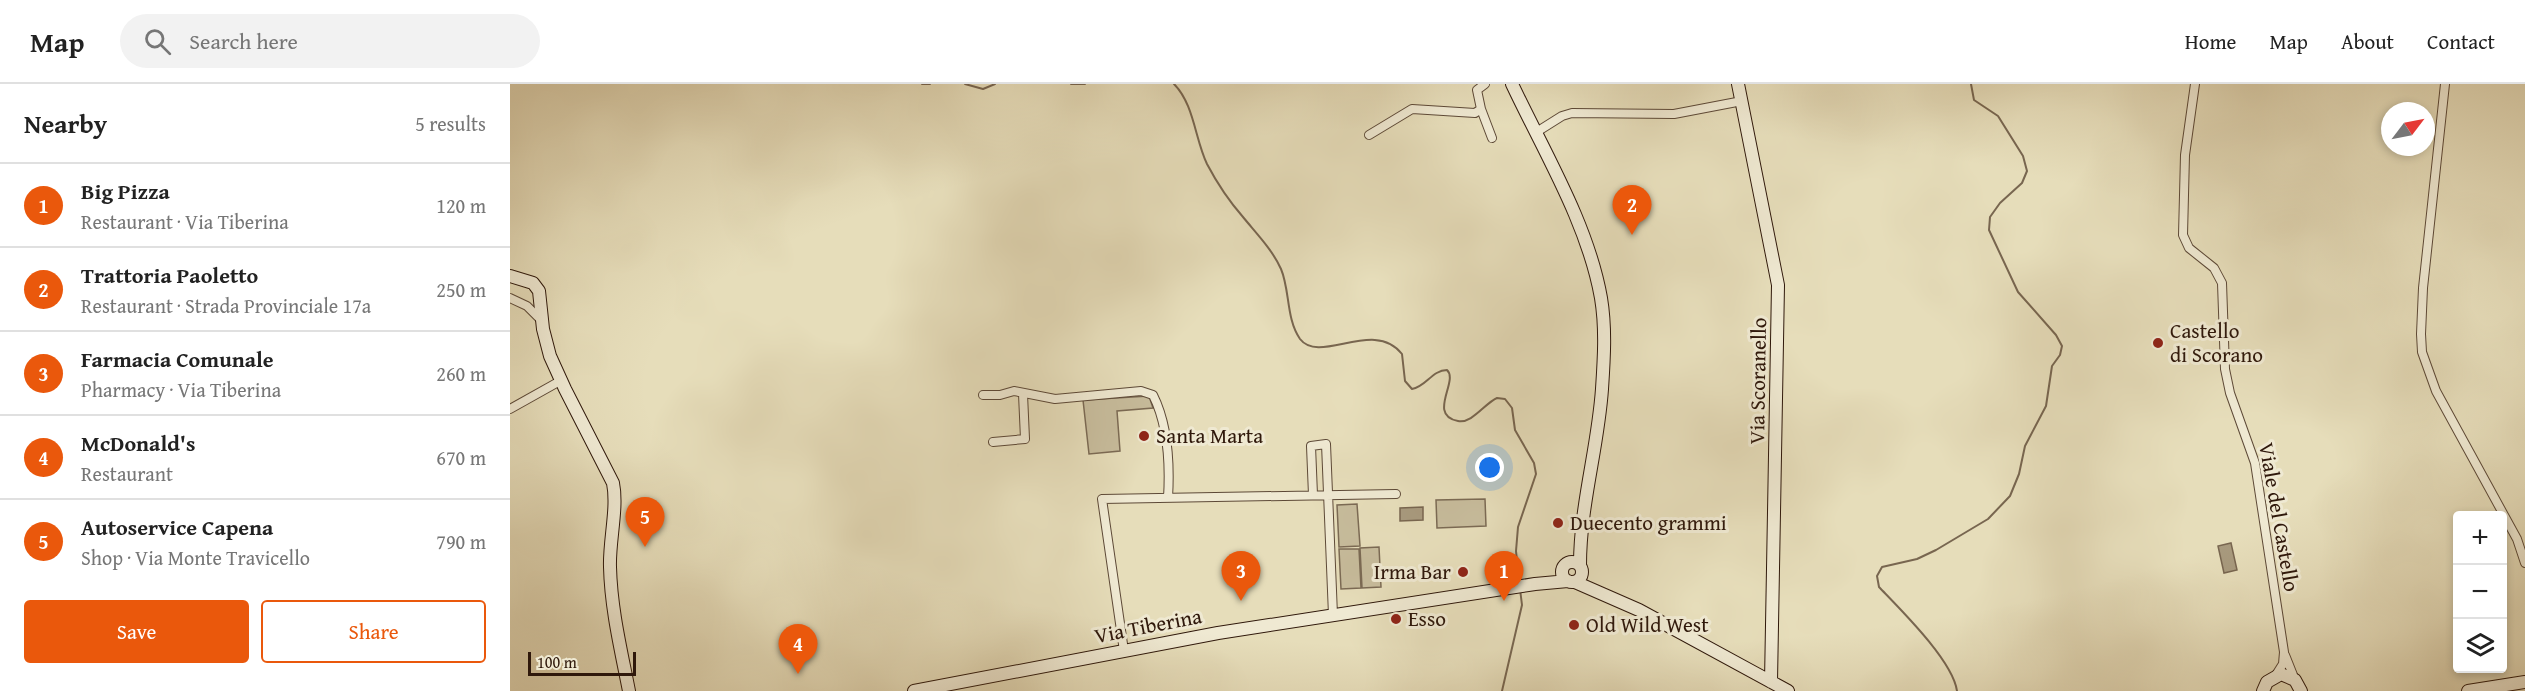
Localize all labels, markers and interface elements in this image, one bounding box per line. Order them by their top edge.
search box [120,14,540,68]
text: Map [30,21,84,62]
icon: search [141,25,174,58]
text: Search here [189,25,298,57]
text: Home [2185,26,2236,57]
text: Map [2269,26,2308,57]
text: About [2341,26,2394,57]
text: Contact [2427,26,2495,57]
north arrow [2381,102,2435,156]
text: Nearby [24,104,107,143]
text: 5 results [415,109,486,138]
text: Big Pizza [81,175,170,207]
pin: 2 [1612,186,1652,235]
text: 1 [38,191,49,220]
text: 120 m [436,191,486,220]
text: Restaurant · Via Tiberina [81,207,289,236]
text: Trattoria Paoletto [81,259,258,291]
text: 2 [38,275,49,304]
text: 250 m [436,275,486,304]
text: Restaurant · Strada Provinciale 17a [81,291,371,320]
place label: Castello di Scorano [2170,315,2263,370]
street label: Via Scoranello [1741,317,1774,445]
marker: Castello di Scorano [2151,336,2165,350]
text: Farmacia Comunale [81,343,274,375]
text: 3 [38,359,49,388]
text: 260 m [436,359,486,388]
text: Pharmacy · Via Tiberina [81,375,281,404]
place label: Santa Marta [1156,420,1263,451]
text: McDonald's [81,427,195,459]
marker: Santa Marta [1137,429,1151,443]
street label: Viale del Castello [2251,440,2308,594]
text: 4 [38,443,49,472]
text: 670 m [436,443,486,472]
your location [1475,453,1504,482]
text: Restaurant [81,459,173,488]
pin: 5 [626,498,664,547]
place label: Duecento grammi [1570,507,1727,538]
text: Autoservice Capena [81,511,273,543]
map controls [2453,511,2507,673]
button: + [2453,511,2507,565]
marker: Duecento grammi [1551,516,1565,530]
text: 5 [38,527,49,556]
text: 790 m [436,527,486,556]
text: Shop · Via Monte Travicello [81,543,310,572]
pin: 3 [1222,552,1260,601]
pin: 1 [1484,552,1524,601]
place label: Irma Bar [1374,556,1451,587]
marker: Irma Bar [1456,565,1470,579]
button: − [2453,565,2507,619]
button: Save [24,600,249,663]
button: Share [261,600,486,663]
street label: Via Tiberina [1092,600,1204,651]
place label: Esso [1408,603,1446,634]
place label: Old Wild West [1586,609,1709,640]
marker: Esso [1389,612,1403,626]
marker: Old Wild West [1567,618,1581,632]
button: layers [2453,619,2507,673]
pin: 4 [778,624,818,674]
scale bar [528,649,636,676]
text: 100 m [537,650,577,674]

